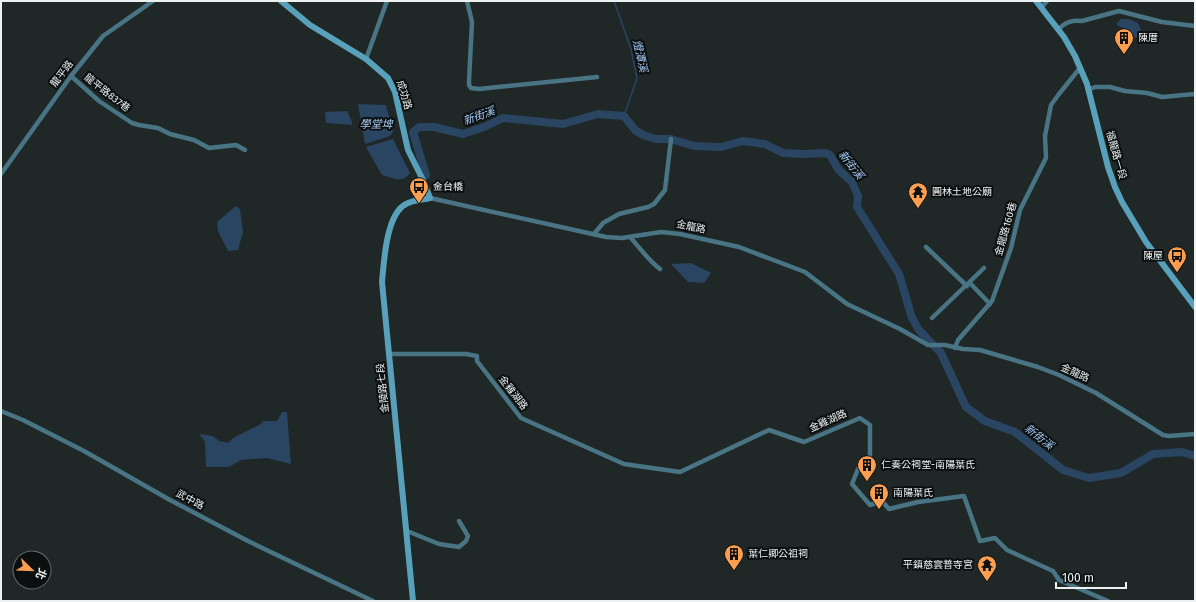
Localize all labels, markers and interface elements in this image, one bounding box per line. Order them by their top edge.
building icon: 陳厝 [1113,27,1135,55]
place label: 陳厝 [1138,32,1158,44]
water label: 燈潭溪 [630,38,650,75]
street label: 龍平路 [48,58,76,90]
street label: 龍平路837巷 [82,71,132,115]
street label: 成功路 [394,79,414,111]
water label: 新街溪 [461,104,499,128]
water label: 學堂埤 [360,118,394,131]
street label: 福龍路一段 [1103,129,1129,181]
water label: 新街溪 [836,148,868,184]
bus stop icon: 金台橋 [408,176,430,204]
place label: 金台橋 [433,181,463,193]
temple icon: 圓林土地公廟 [907,181,929,209]
place label: 圓林土地公廟 [932,186,992,198]
street label: 金龍路160巷 [993,201,1019,257]
street label: 金龍路 [675,218,707,236]
bus stop icon: 陳屋 [1166,245,1188,273]
place label: 陳屋 [1143,250,1163,262]
street label: 金龍路 [1059,361,1091,385]
street label: 金陵路七段 [374,363,392,413]
street label: 金雞湖路 [496,374,530,412]
street label: 金雞湖路 [807,407,849,435]
water label: 新街溪 [1022,422,1058,454]
building icon: 仁奏公祠堂-南陽葉氏 [856,454,878,482]
place label: 仁奏公祠堂-南陽葉氏 [881,459,975,471]
building icon: 南陽葉氏 [868,482,890,510]
place label: 南陽葉氏 [893,487,933,499]
street label: 武中路 [174,488,206,512]
building icon: 葉仁卿公祖祠 [723,543,745,571]
place label: 葉仁卿公祖祠 [748,548,808,560]
north arrow [12,550,52,590]
temple icon: 平鎮慈雲普寺宮 [976,554,998,582]
place label: 平鎮慈雲普寺宮 [903,559,973,571]
scale bar [1056,564,1126,590]
text: 北 [33,566,49,581]
text: 100 m [1062,571,1094,585]

